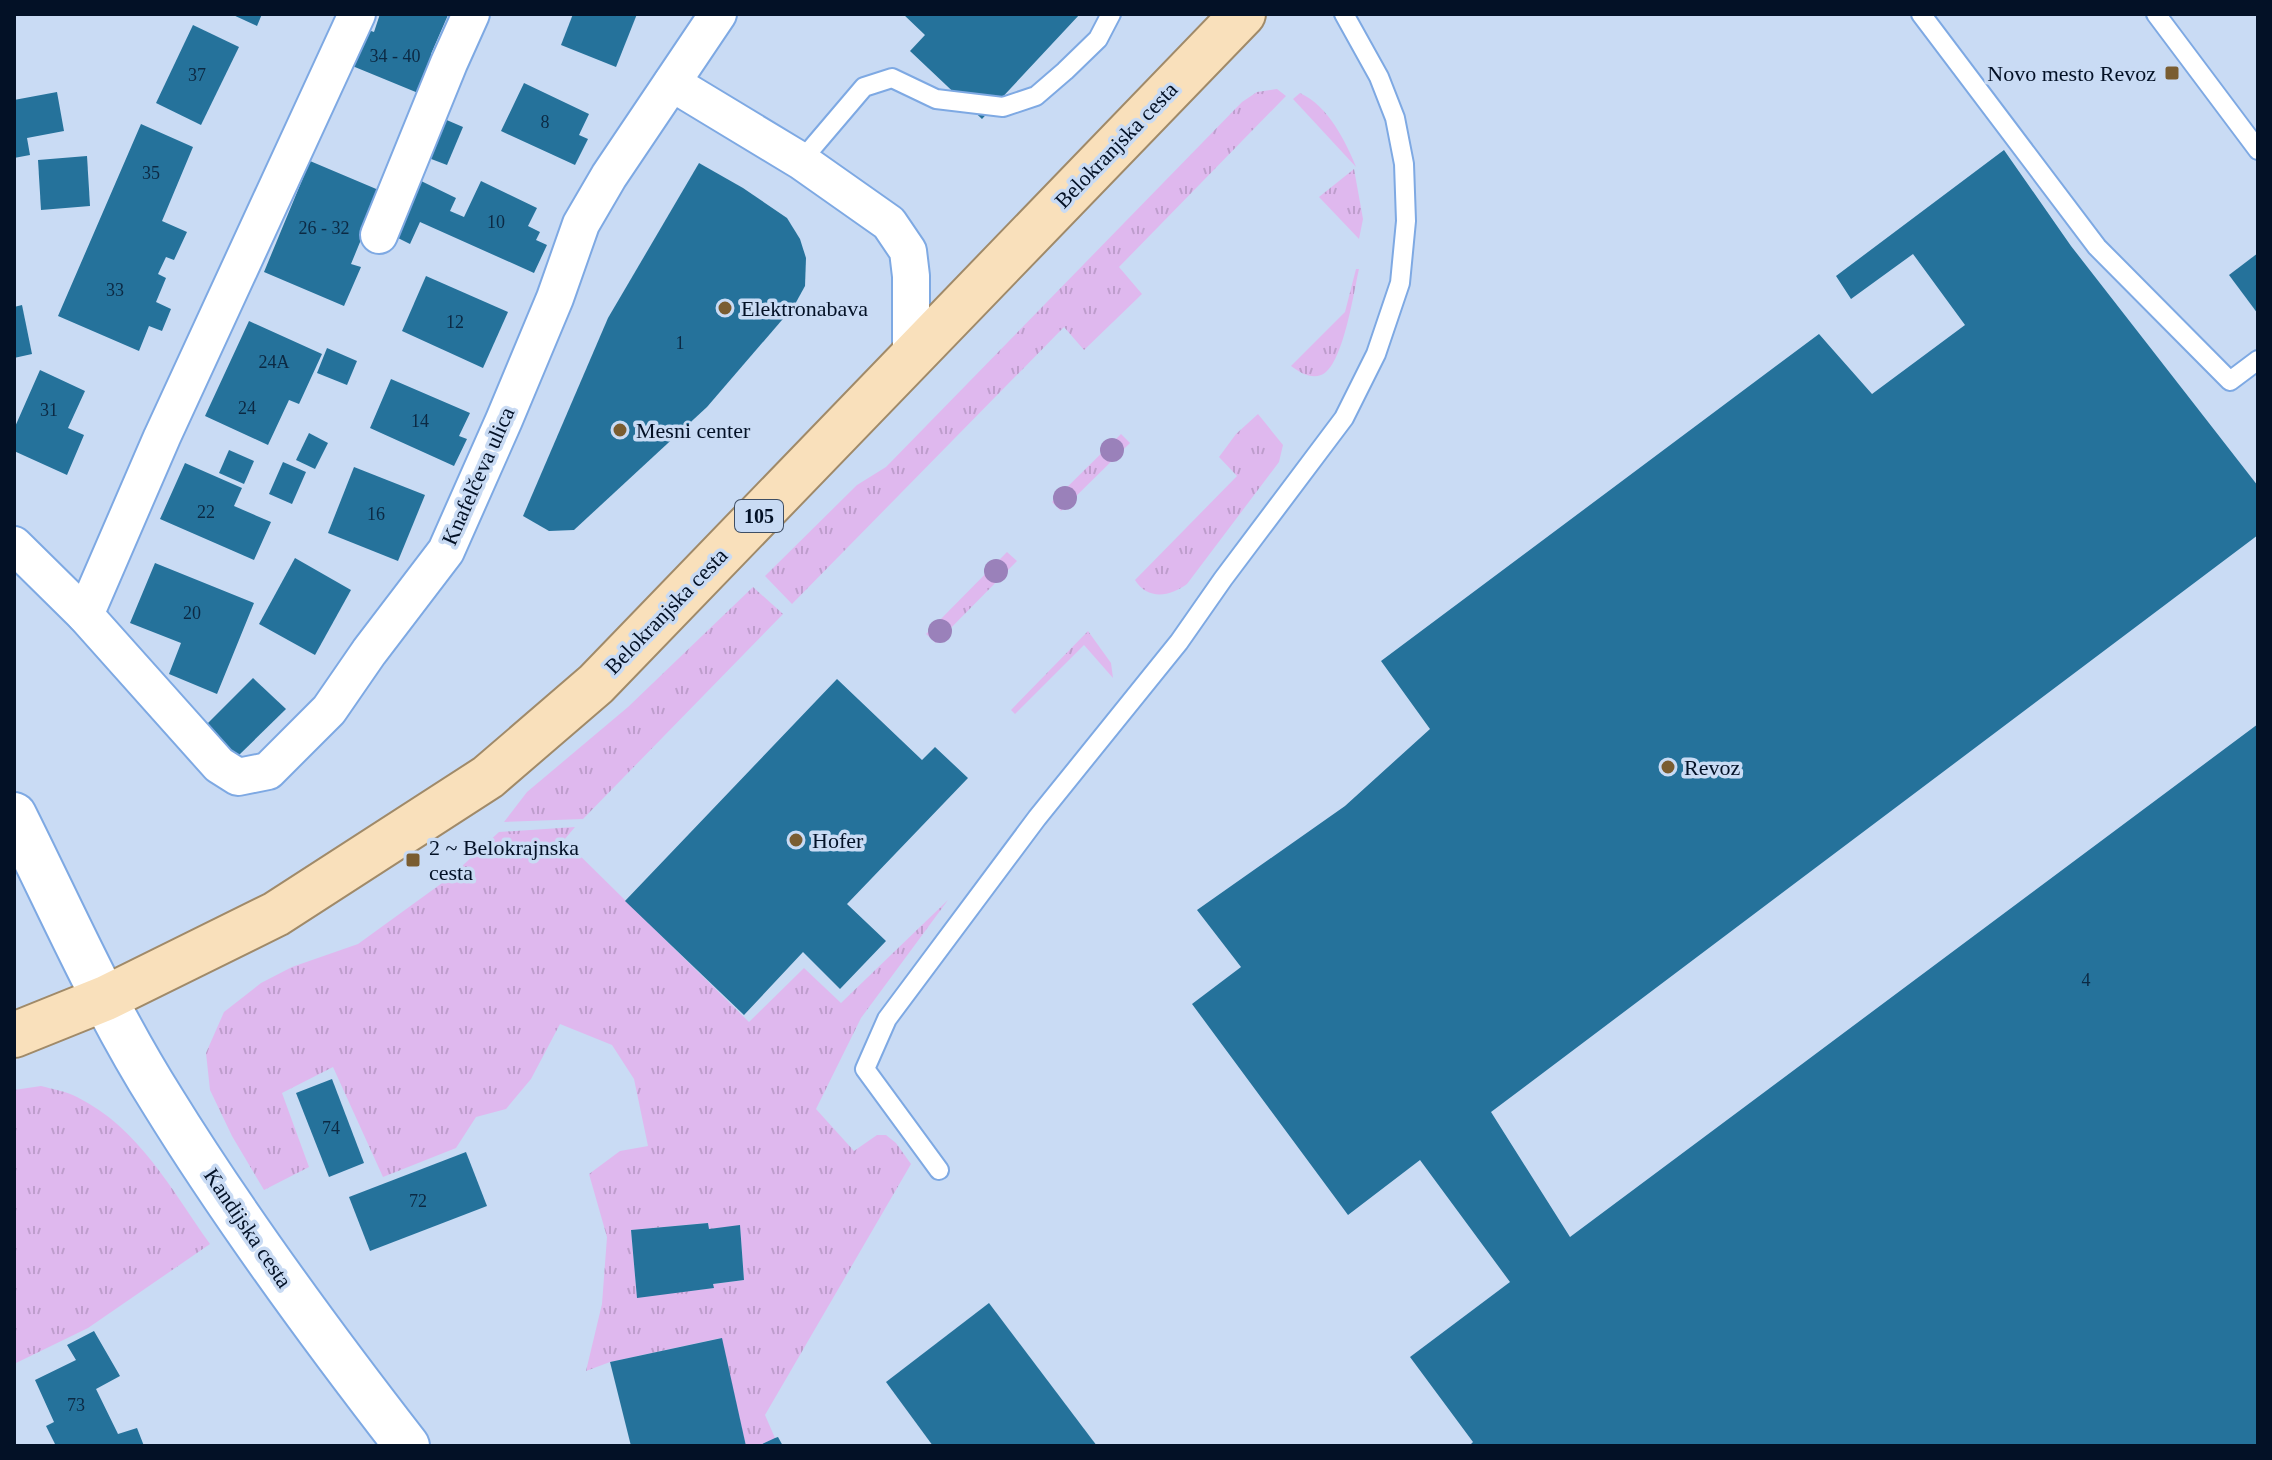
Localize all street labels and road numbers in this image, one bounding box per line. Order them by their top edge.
street label: Belokranjska cesta [1050,77,1183,213]
street label: Knafelčeva ulica [436,403,520,549]
road number: 105 [735,500,783,532]
street label: Belokranjska cesta [600,543,733,679]
street label: Kandijska cesta [199,1164,297,1293]

